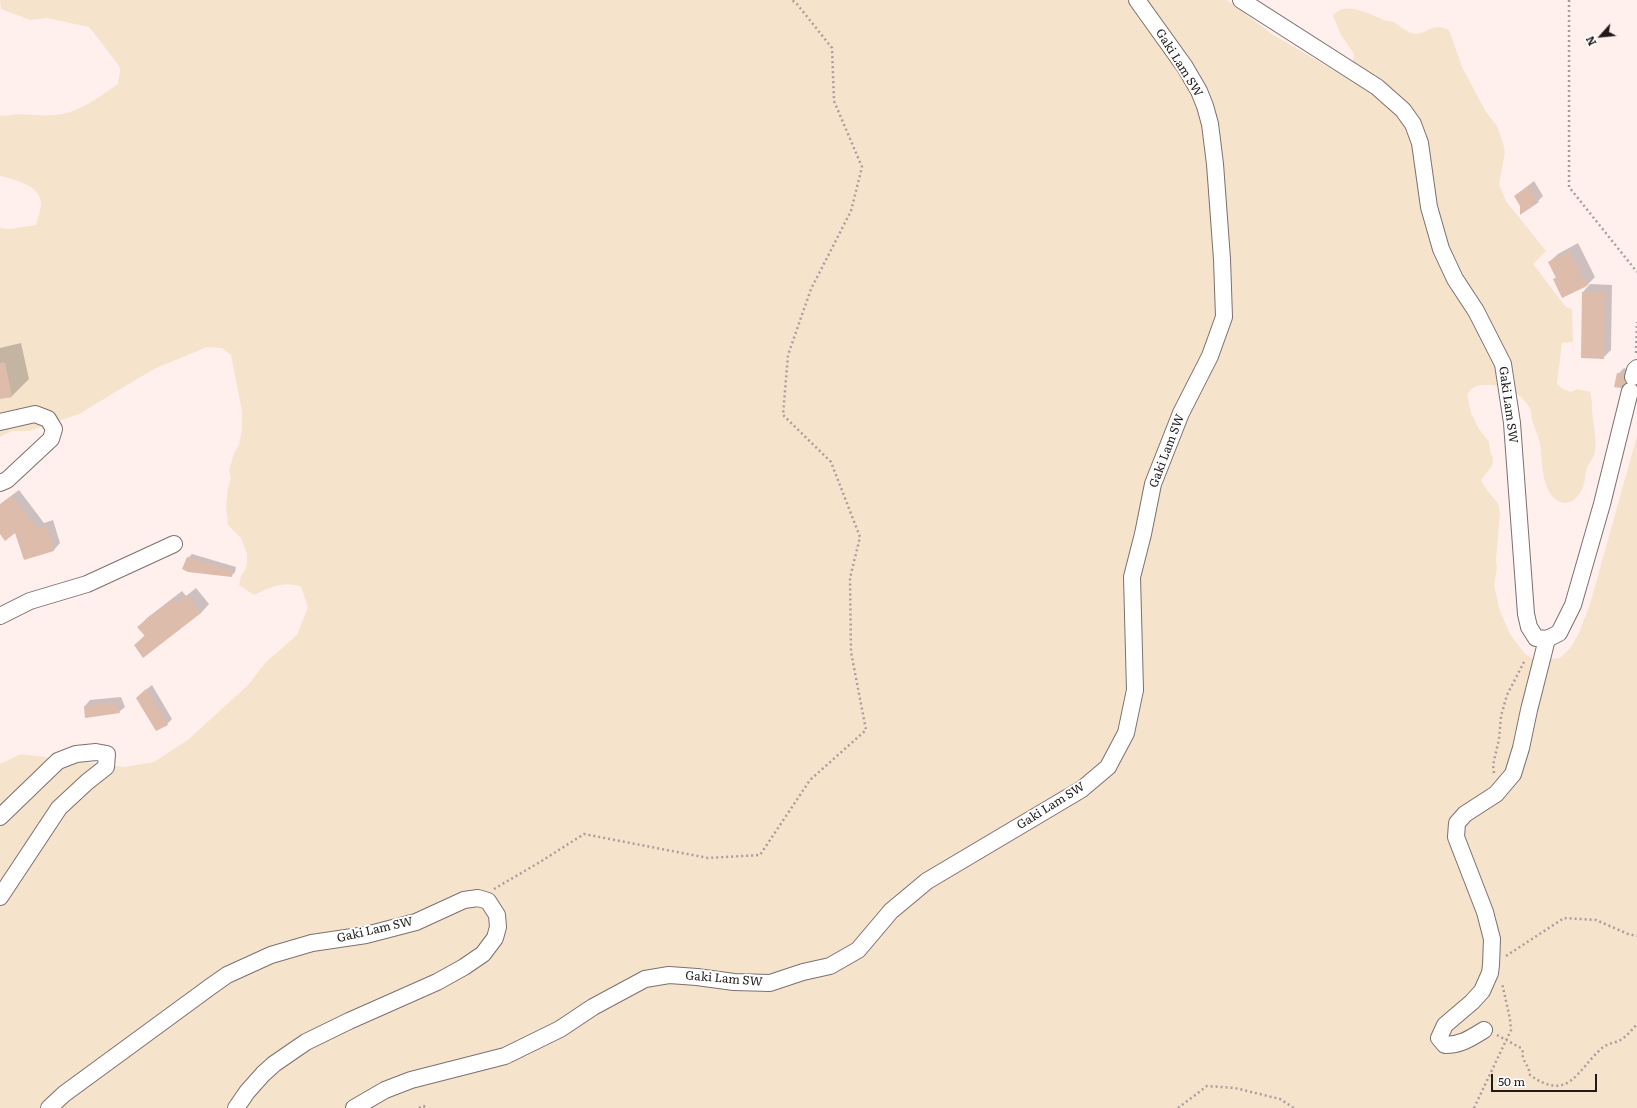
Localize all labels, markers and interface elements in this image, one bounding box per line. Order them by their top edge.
north arrow [1581,16,1621,56]
street label: Gaki Lam SW [1152,26,1206,100]
text: N [1581,34,1600,49]
street label: Gaki Lam SW [1495,366,1521,444]
street label: Gaki Lam SW [1146,412,1188,490]
street label: Gaki Lam SW [1014,779,1088,833]
street label: Gaki Lam SW [336,914,414,946]
street label: Gaki Lam SW [685,968,763,990]
scale bar [1493,1066,1599,1092]
text: 50 m [1498,1072,1525,1090]

